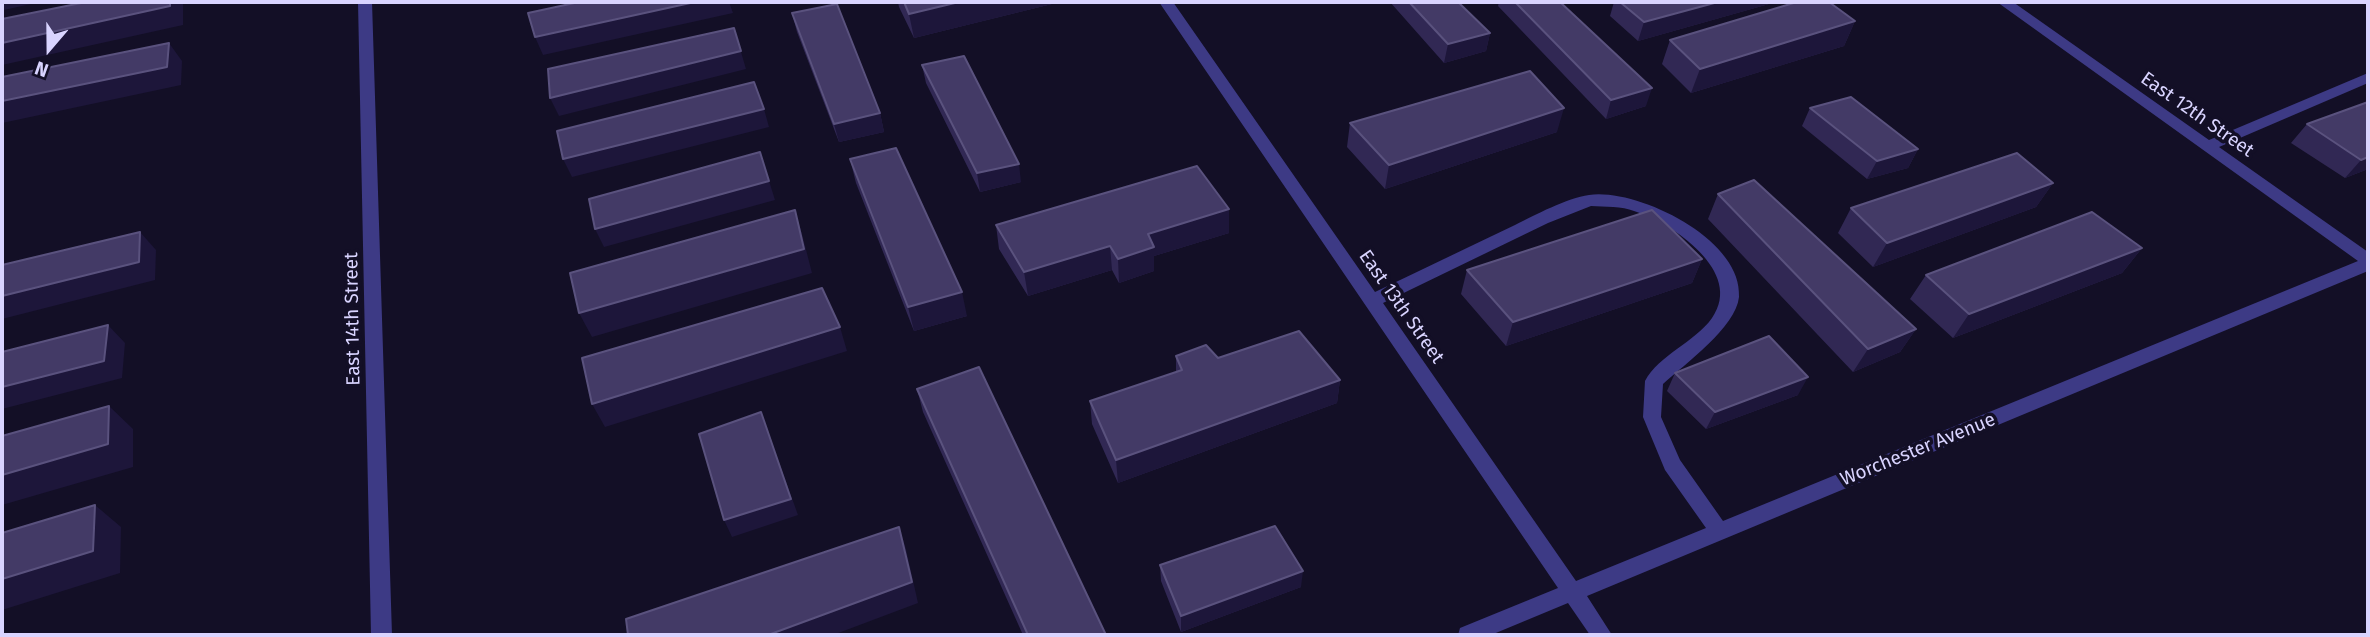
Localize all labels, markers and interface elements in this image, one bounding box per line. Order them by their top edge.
north arrow [14,14,84,84]
text: N [32,56,52,82]
street label: East 12th Street [2136,68,2258,162]
street label: East 13th Street [1353,246,1449,368]
street label: East 14th Street [340,252,366,386]
street label: Worchester Avenue [1837,408,1999,492]

